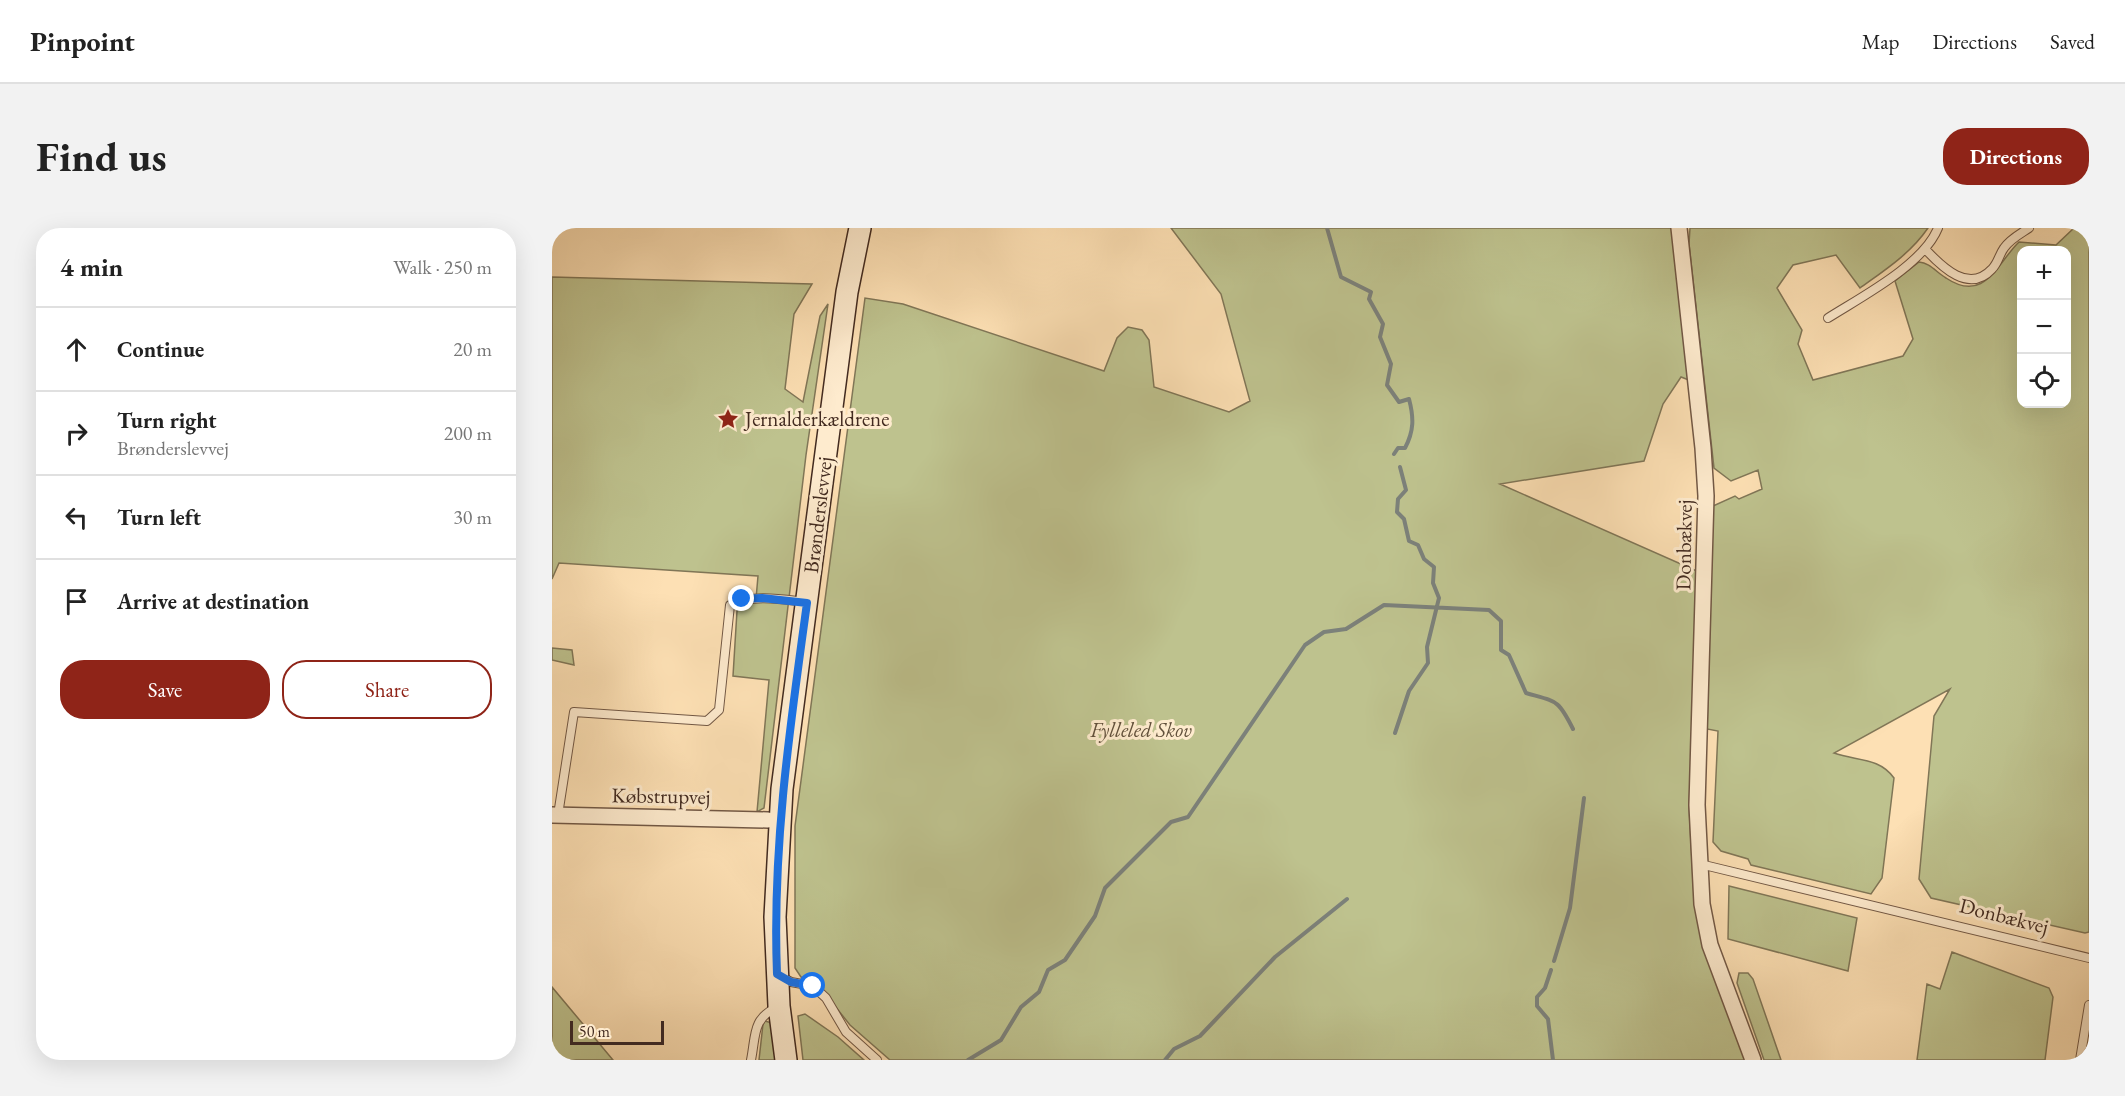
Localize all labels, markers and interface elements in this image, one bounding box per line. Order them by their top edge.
text: Pinpoint [30,23,135,59]
text: Map [1862,28,1899,55]
text: Directions [1932,28,2017,55]
text: Saved [2050,28,2095,55]
button: Directions [1943,128,2089,185]
text: Find us [36,129,167,184]
map controls [2017,246,2071,408]
button: + [2017,246,2071,300]
text: 4 min [60,250,123,284]
text: Walk · 250 m [393,254,492,280]
button: − [2017,300,2071,354]
icon: ahead [60,333,93,366]
text: Continue [117,335,204,364]
text: 20 m [453,336,492,362]
button: locate [2017,354,2071,408]
place label: Jernalderkældrene [743,405,889,432]
text: Turn right [117,406,216,435]
place icon: Jernalderkældrene [716,407,740,431]
icon: right [60,417,93,450]
text: 200 m [444,420,492,446]
text: Brønderslevvej [117,435,229,461]
street label: Brønderslevvej [797,455,838,575]
street label: Donbækvej [1669,499,1698,591]
icon: left [60,501,93,534]
text: Turn left [117,503,201,532]
text: 30 m [453,504,492,530]
icon: arrive [60,585,93,618]
route end [728,585,754,611]
text: Arrive at destination [117,587,309,616]
button: Save [60,660,270,719]
button: Share [282,660,492,719]
park label: Fylleled Skov [1089,716,1192,743]
street label: Købstrupvej [611,781,711,810]
street label: Donbækvej [1957,891,2051,940]
route start [799,972,825,998]
scale bar [570,1018,664,1046]
text: 50 m [579,1021,610,1042]

